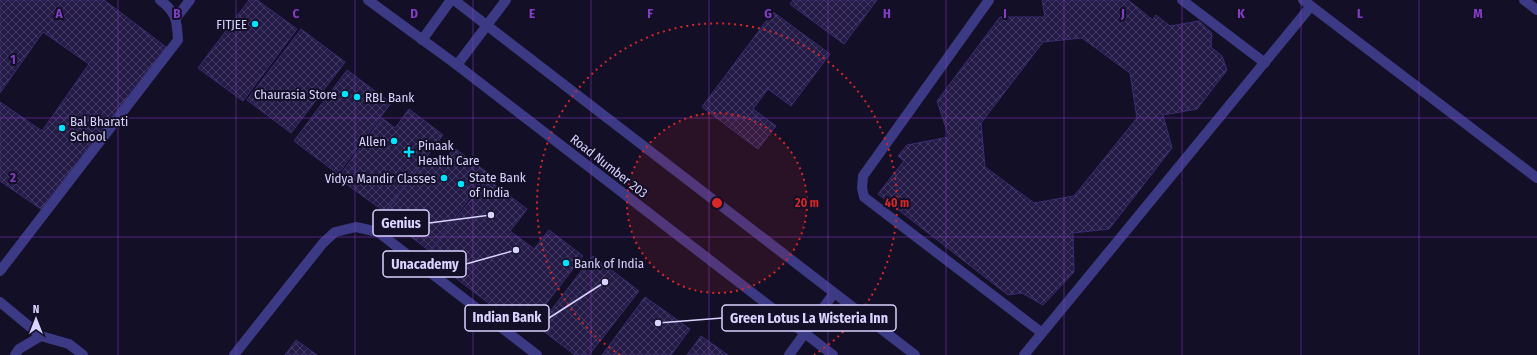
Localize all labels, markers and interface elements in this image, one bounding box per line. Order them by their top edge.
text: A [54,6,63,21]
text: B [173,6,181,21]
text: C [293,6,300,21]
text: D [410,6,418,21]
text: E [529,6,535,21]
text: F [647,6,653,21]
text: G [764,6,772,21]
text: H [883,6,891,21]
text: I [1003,6,1007,21]
text: J [1120,6,1125,21]
text: K [1237,6,1245,21]
text: L [1357,6,1363,21]
text: M [1473,6,1483,21]
place label: FITJEE [216,17,247,32]
marker: FITJEE [250,19,260,29]
text: 1 [10,52,16,67]
place label: Chaurasia Store [254,87,337,102]
marker: Chaurasia Store [340,89,350,99]
place label: RBL Bank [365,90,415,105]
marker: RBL Bank [352,92,362,102]
place label: Bal Bharati School [70,114,128,144]
marker: Bal Bharati School [57,123,67,133]
street label: Road Number 203 [567,131,651,201]
place label: Allen [359,134,386,149]
marker: Allen [389,136,399,146]
place label: Pinaak Health Care [418,138,479,168]
marker: Pinaak Health Care [403,146,415,158]
text: 2 [9,170,16,185]
place label: State Bank of India [469,170,527,200]
place label: Vidya Mandir Classes [325,171,436,186]
marker: Vidya Mandir Classes [439,173,449,183]
marker: State Bank of India [456,179,466,189]
centre of rings [710,196,724,210]
text: 20 m [794,196,819,210]
text: 40 m [885,196,909,210]
callout: Genius [373,210,429,236]
text: Genius [381,215,421,232]
callout: Unacademy [383,251,466,277]
text: Unacademy [391,256,459,273]
place label: Bank of India [574,256,644,271]
marker: Bank of India [561,258,571,268]
north arrow [16,299,56,339]
text: N [33,303,39,316]
callout: Indian Bank [465,305,549,331]
callout: Green Lotus La Wisteria Inn [722,305,896,331]
text: Indian Bank [473,309,542,326]
text: Green Lotus La Wisteria Inn [730,310,888,327]

